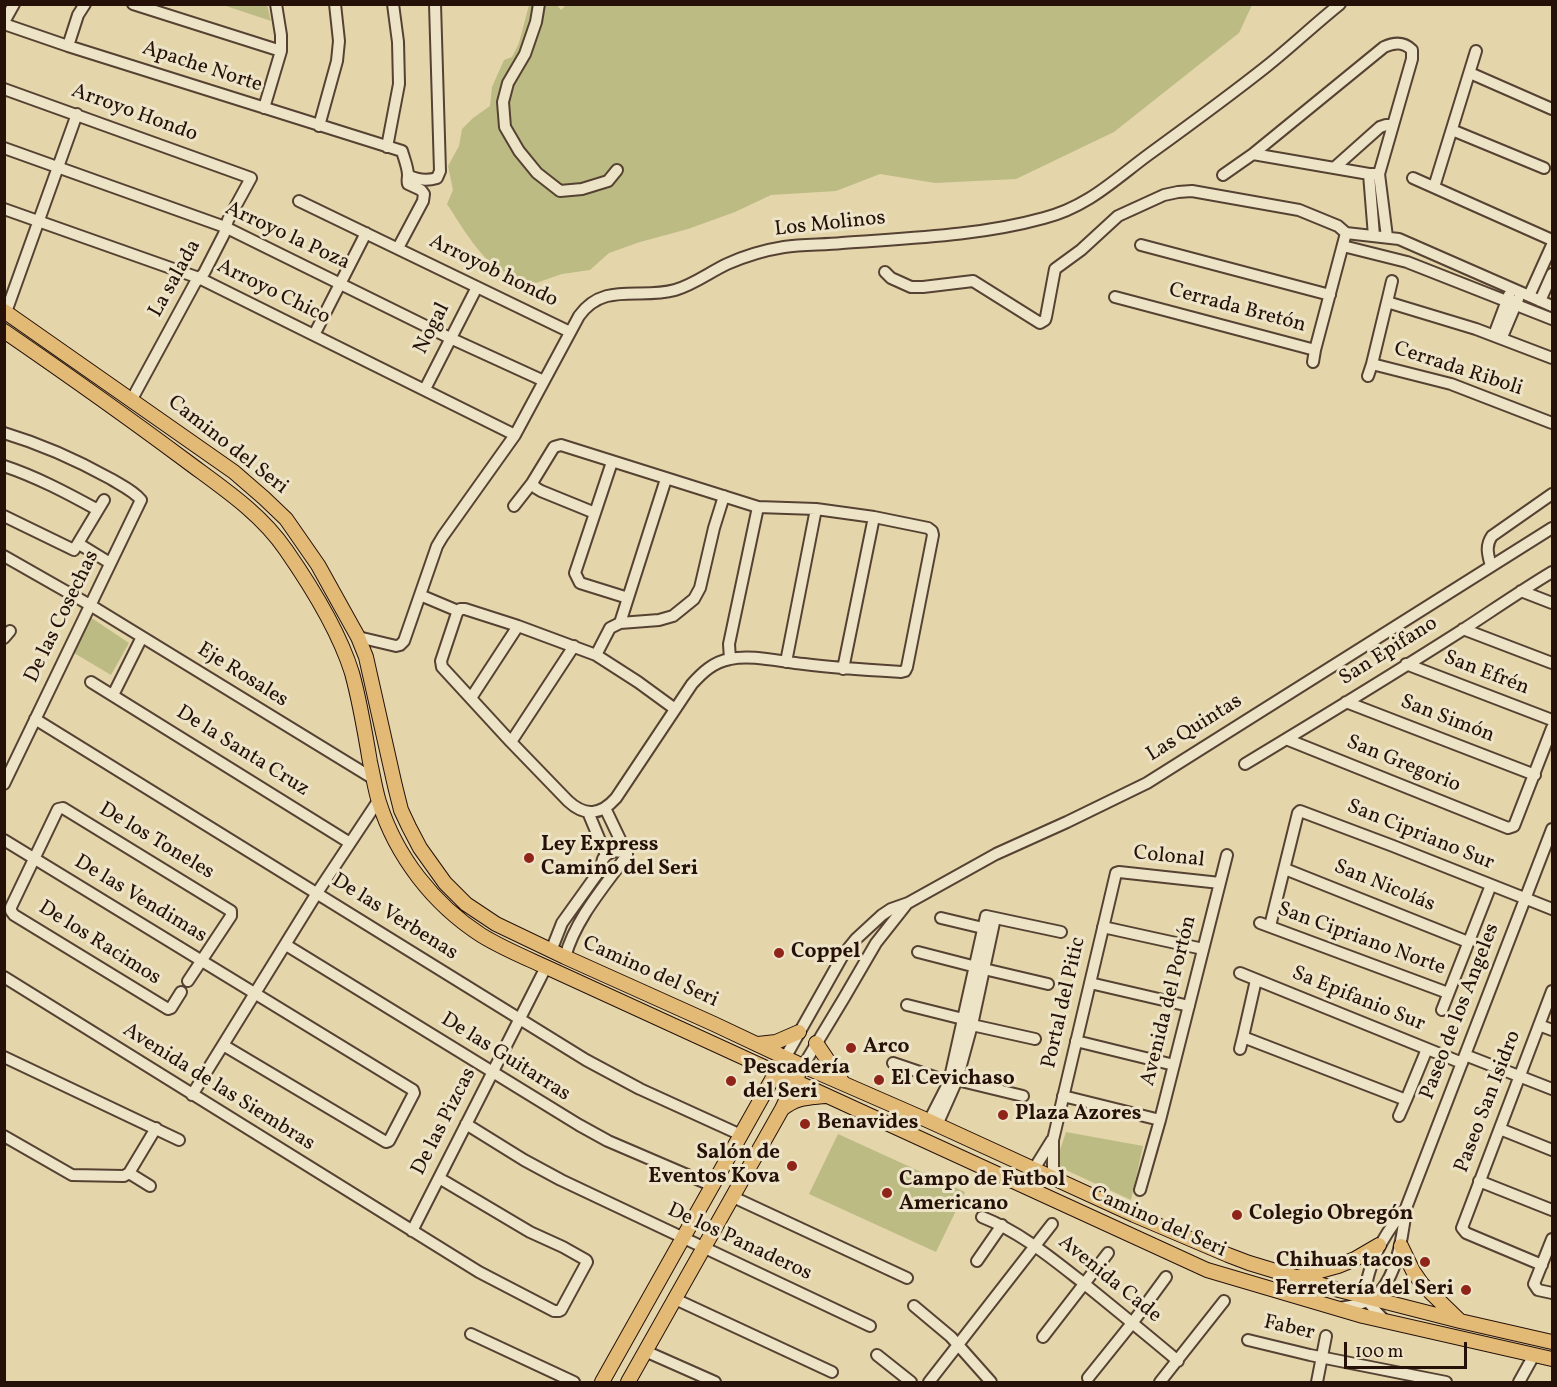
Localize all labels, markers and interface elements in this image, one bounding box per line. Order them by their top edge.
street label: Apache Norte [139,37,265,99]
street label: Arroyo Hondo [67,80,201,148]
street label: Arroyo la Poza [221,197,353,277]
street label: Los Molinos [773,207,887,243]
street label: Arroyob hondo [424,230,562,314]
street label: La salada [144,236,208,322]
street label: Arroyo Chico [212,255,334,331]
street label: Cerrada Bretón [1166,279,1308,339]
street label: Nogal [409,299,457,359]
street label: Cerrada Riboli [1390,337,1526,403]
street label: Camino del Seri [162,391,292,501]
street label: De las Cosechas [20,547,106,687]
street label: San Epifano [1335,612,1443,692]
street label: Eje Rosales [192,638,292,714]
street label: San Efrén [1440,646,1532,702]
street label: Las Quintas [1142,690,1248,768]
street label: San Simón [1396,690,1498,750]
street label: De la Santa Cruz [171,701,313,803]
street label: San Gregorio [1342,731,1464,799]
street label: San Cipriano Sur [1343,795,1497,877]
street label: De los Toneles [94,798,218,886]
place label: Ley Express Camino del Seri [541,833,698,883]
street label: Colonal [1132,842,1206,874]
street label: De las Vendimas [69,850,211,950]
marker: Ley Express Camino del Seri [522,851,536,865]
street label: San Nicolás [1330,855,1438,919]
street label: De las Verbenas [326,869,462,967]
street label: De los Racimos [33,896,165,992]
street label: San Cipriano Norte [1274,898,1448,982]
street label: Avenida del Portón [1137,913,1203,1089]
street label: Paseo de los Angeles [1416,920,1506,1104]
street label: Camino del Seri [578,932,722,1014]
street label: Portal del Pitic [1038,935,1092,1071]
place label: Coppel [791,940,860,966]
marker: Coppel [772,946,786,960]
street label: Sa Epifanio Sur [1288,962,1428,1038]
street label: De las Guitarras [436,1008,574,1108]
street label: Avenida de las Siembras [117,1019,319,1157]
street label: Paseo San Isidro [1450,1027,1528,1177]
place label: Arco [863,1035,910,1061]
marker: Arco [844,1041,858,1055]
place label: Pescadería del Seri [743,1056,850,1106]
street label: De las Pizcas [407,1064,483,1180]
place label: El Cevichaso [891,1067,1015,1093]
marker: El Cevichaso [872,1073,886,1087]
marker: Pescadería del Seri [724,1074,738,1088]
place label: Plaza Azores [1015,1102,1141,1128]
marker: Plaza Azores [996,1108,1010,1122]
place label: Benavides [817,1111,918,1137]
marker: Benavides [798,1117,812,1131]
place label: Salón de Eventos Kova [648,1141,780,1191]
marker: Salón de Eventos Kova [785,1159,799,1173]
place label: Campo de Futbol Americano [899,1168,1065,1218]
street label: Camino del Seri [1086,1182,1230,1264]
marker: Campo de Futbol Americano [880,1186,894,1200]
street label: De los Panaderos [663,1199,815,1287]
place label: Colegio Obregón [1249,1202,1413,1228]
marker: Colegio Obregón [1230,1208,1244,1222]
street label: Avenida Cade [1052,1231,1166,1329]
place label: Chihuas tacos [1276,1249,1413,1275]
marker: Chihuas tacos [1418,1255,1432,1269]
place label: Ferretería del Seri [1275,1277,1454,1303]
marker: Ferretería del Seri [1459,1283,1473,1297]
street label: Faber [1261,1311,1317,1347]
scale bar [1347,1330,1470,1368]
text: 100 m [1355,1340,1404,1365]

